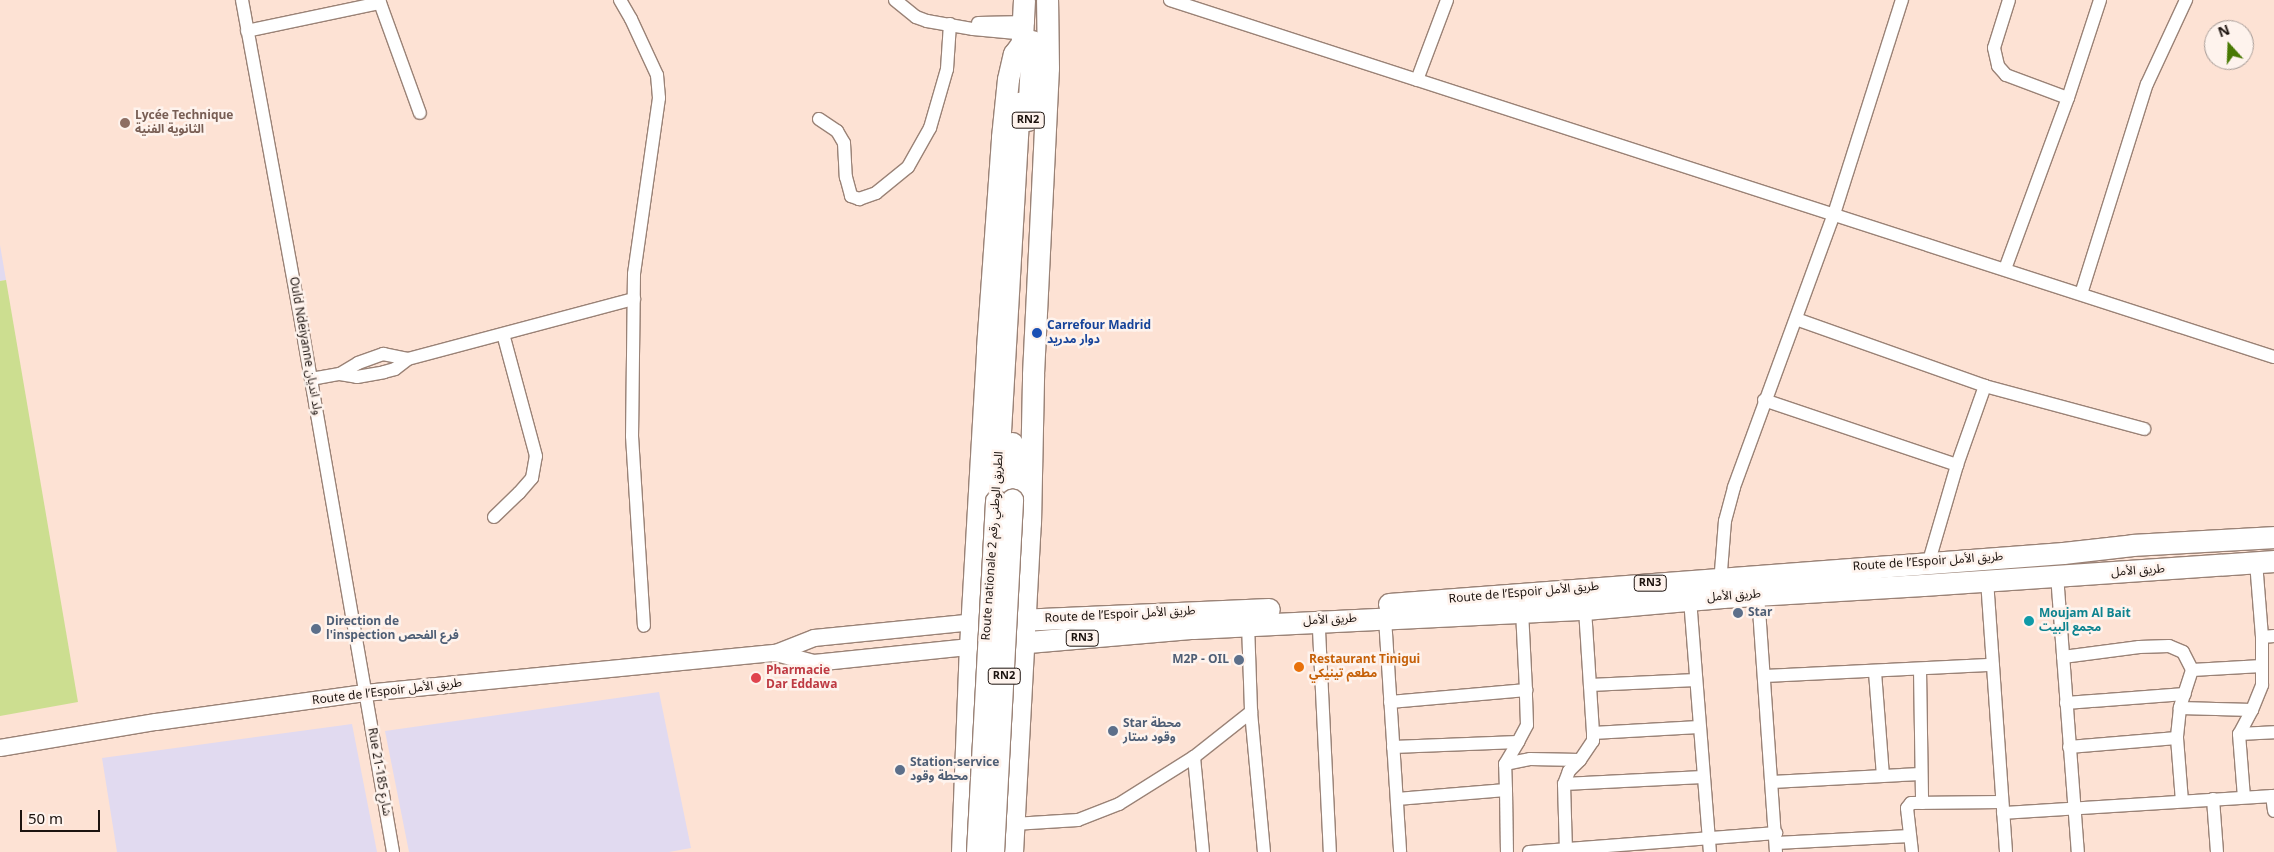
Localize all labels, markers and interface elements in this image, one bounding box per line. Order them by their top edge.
text: N [2214,16,2234,47]
north arrow [2204,20,2254,70]
place label: Lycée Technique الثانوية الفنية [135,109,233,137]
road number: RN2 [1012,112,1044,128]
marker: Lycée Technique الثانوية الفنية [119,117,131,129]
street label: Ould Ndeiyanne ولد انديان [286,276,324,416]
place label: Carrefour Madrid دوار مدريد [1047,319,1151,347]
marker: Carrefour Madrid دوار مدريد [1031,327,1043,339]
street label: Route nationale الطريق الوطني رقم 2 [979,451,1007,641]
street label: Route de l’Espoir طريق الأمل [1852,550,2004,574]
street label: طريق الأمل [2111,562,2165,580]
road number: RN3 [1634,574,1666,592]
street label: Route de l’Espoir طريق الأمل [1448,579,1600,607]
street label: طريق الأمل [1707,587,1761,605]
street label: Route de l’Espoir طريق الأمل [1044,604,1196,626]
place label: Star [1748,606,1773,620]
marker: Star [1732,607,1744,619]
place label: Moujam Al Bait مجمع البيت [2039,607,2131,635]
street label: طريق الأمل [1303,611,1357,629]
place label: Direction de l'inspection فرع الفحص [326,615,459,643]
marker: Moujam Al Bait مجمع البيت [2023,615,2035,627]
marker: Direction de l'inspection فرع الفحص [310,623,322,635]
road number: RN3 [1066,630,1098,646]
place label: M2P - OIL [1172,653,1229,667]
place label: Restaurant Tinigui مطعم تينيكي [1309,653,1420,681]
marker: M2P - OIL [1233,654,1245,666]
marker: Restaurant Tinigui مطعم تينيكي [1293,661,1305,673]
place label: Pharmacie Dar Eddawa [766,664,837,692]
road number: RN2 [988,668,1020,684]
marker: Pharmacie Dar Eddawa [750,672,762,684]
street label: Route de l’Espoir طريق الأمل [311,676,463,708]
place label: Star محطة وقود ستار [1123,717,1181,745]
marker: Star محطة وقود ستار [1107,725,1119,737]
street label: Rue 21-185 شارع [364,727,394,817]
place label: Station-service محطة وقود [910,756,999,784]
marker: Station-service محطة وقود [894,764,906,776]
scale bar [22,800,102,832]
text: 50 m [28,803,63,835]

